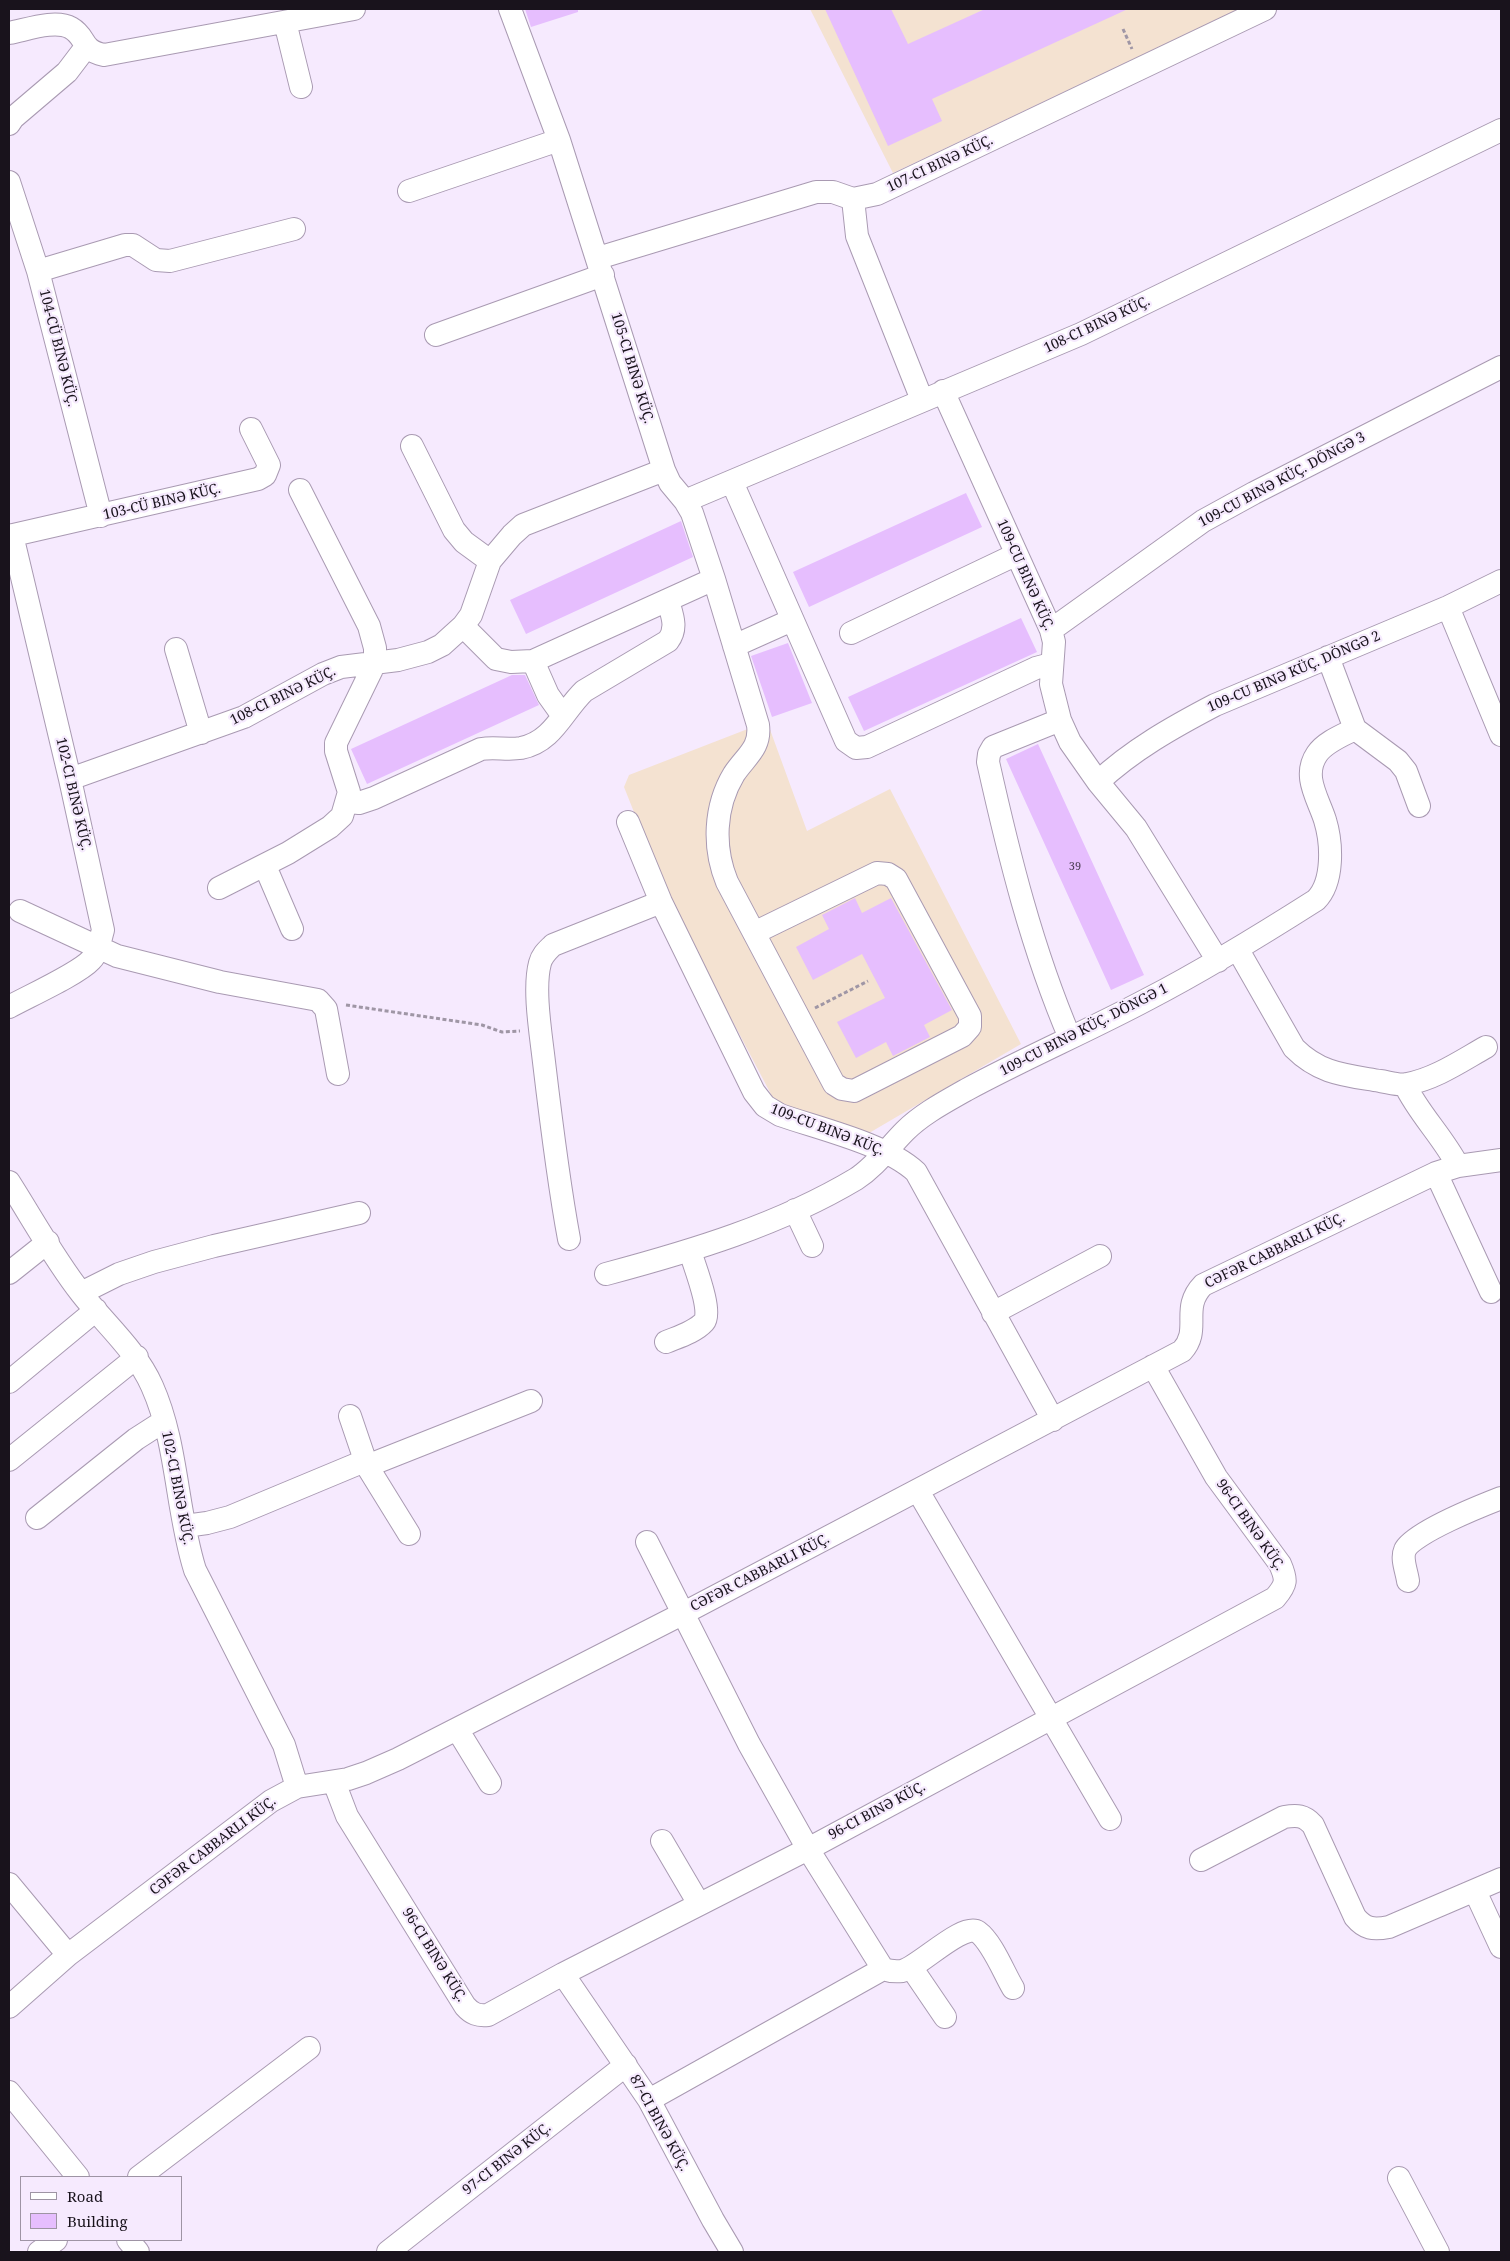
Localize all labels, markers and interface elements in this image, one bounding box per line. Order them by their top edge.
street label: 107-CI BINƏ KÜÇ. [884,132,996,196]
street label: 104-CÜ BINƏ KÜÇ. [35,288,81,408]
street label: 108-CI BINƏ KÜÇ. [1041,293,1153,357]
street label: 105-CI BINƏ KÜÇ. [607,310,657,426]
street label: 109-CU BINƏ KÜÇ. DÖNGƏ 3 [1196,429,1368,531]
street label: 103-CÜ BINƏ KÜÇ. [102,480,222,524]
street label: 109-CU BINƏ KÜÇ. [993,517,1057,633]
street label: 109-CU BINƏ KÜÇ. DÖNGƏ 2 [1205,628,1383,716]
street label: 108-CI BINƏ KÜÇ. [227,663,339,729]
street label: 102-CI BINƏ KÜÇ. [52,736,94,852]
house number: 39 [1069,860,1081,874]
street label: 109-CU BINƏ KÜÇ. DÖNGƏ 1 [997,980,1171,1080]
street label: 109-CU BINƏ KÜÇ. [768,1101,886,1159]
street label: CƏFƏR CABBARLI KÜÇ. [1202,1210,1348,1292]
street label: 102-CI BINƏ KÜÇ. [158,1430,196,1546]
street label: 96-CI BINƏ KÜÇ. [1212,1476,1288,1574]
street label: CƏFƏR CABBARLI KÜÇ. [688,1531,832,1615]
street label: 96-CI BINƏ KÜÇ. [826,1778,928,1844]
street label: CƏFƏR CABBARLI KÜÇ. [146,1793,280,1899]
street label: 96-CI BINƏ KÜÇ. [398,1905,470,2005]
street label: 87-CI BINƏ KÜÇ. [626,2072,692,2174]
street label: 97-CI BINƏ KÜÇ. [459,2119,555,2199]
legend [20,2176,182,2241]
text: Road [67,2186,103,2206]
text: Building [67,2211,128,2231]

